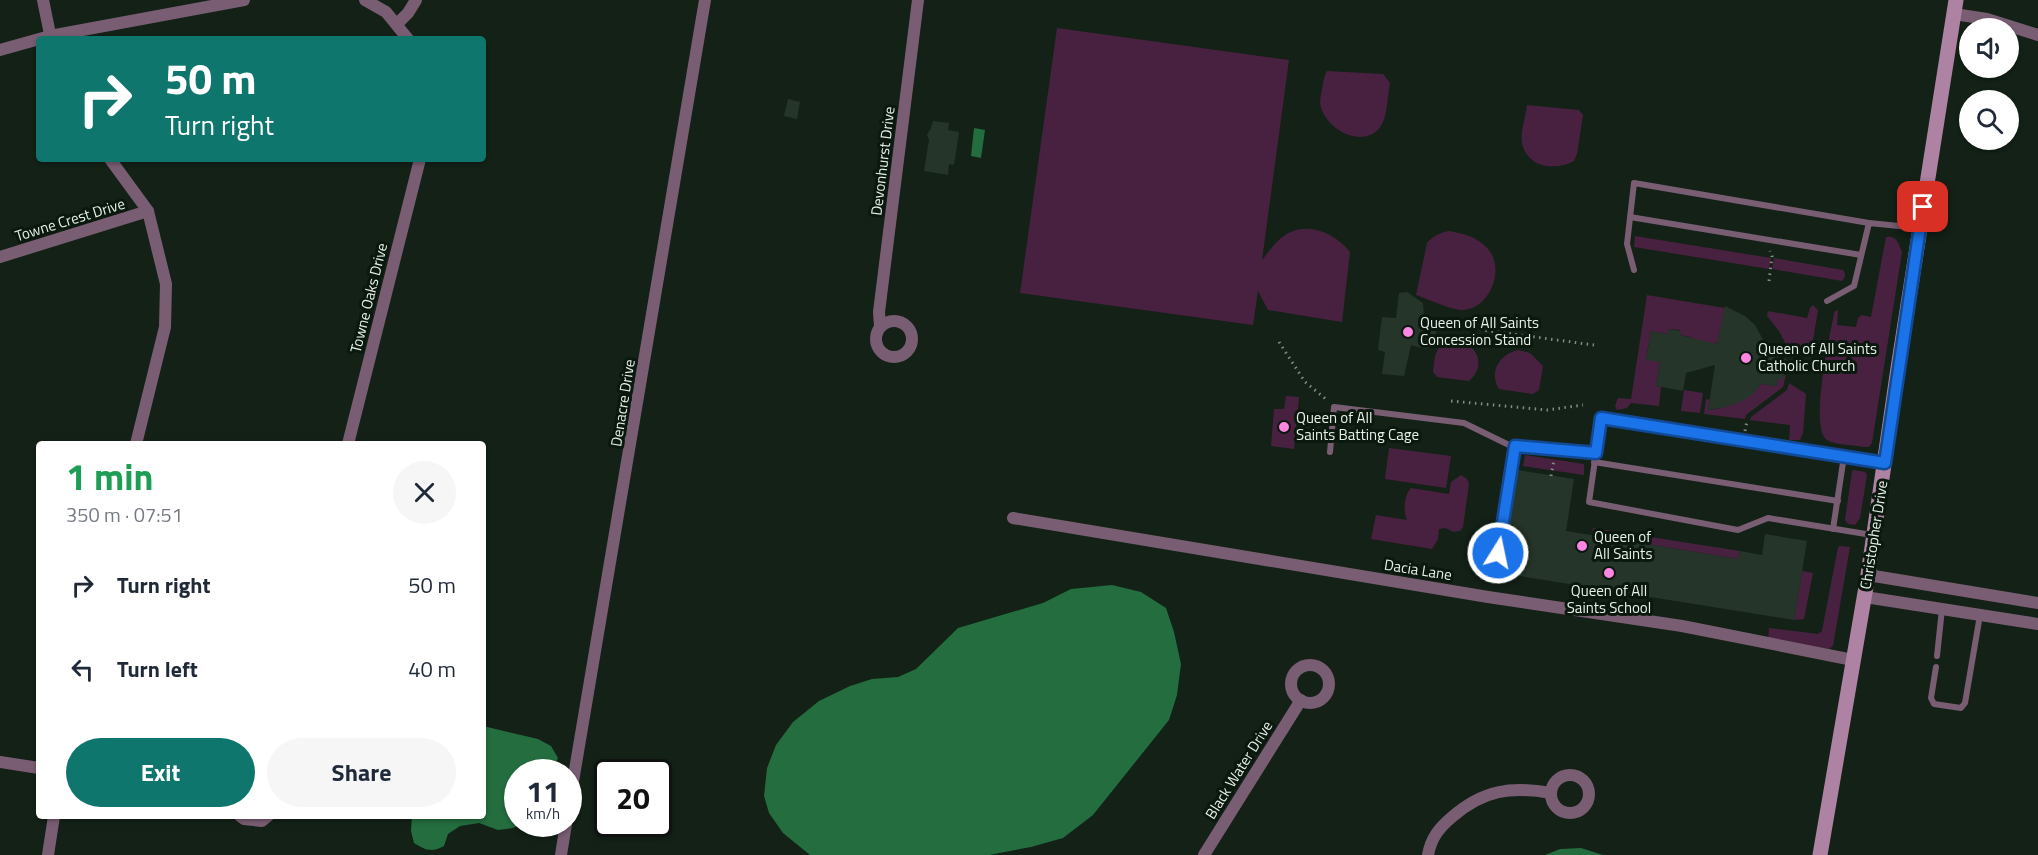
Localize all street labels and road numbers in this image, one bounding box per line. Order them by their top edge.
street label: Devonhurst Drive [864,105,901,217]
street label: Towne Crest Drive [12,192,128,247]
street label: Towne Oaks Drive [344,241,393,355]
street label: Denacre Drive [604,358,641,448]
street label: Christopher Drive [1854,479,1893,591]
street label: Dacia Lane [1383,553,1454,586]
street label: Black Water Drive [1199,716,1278,823]

